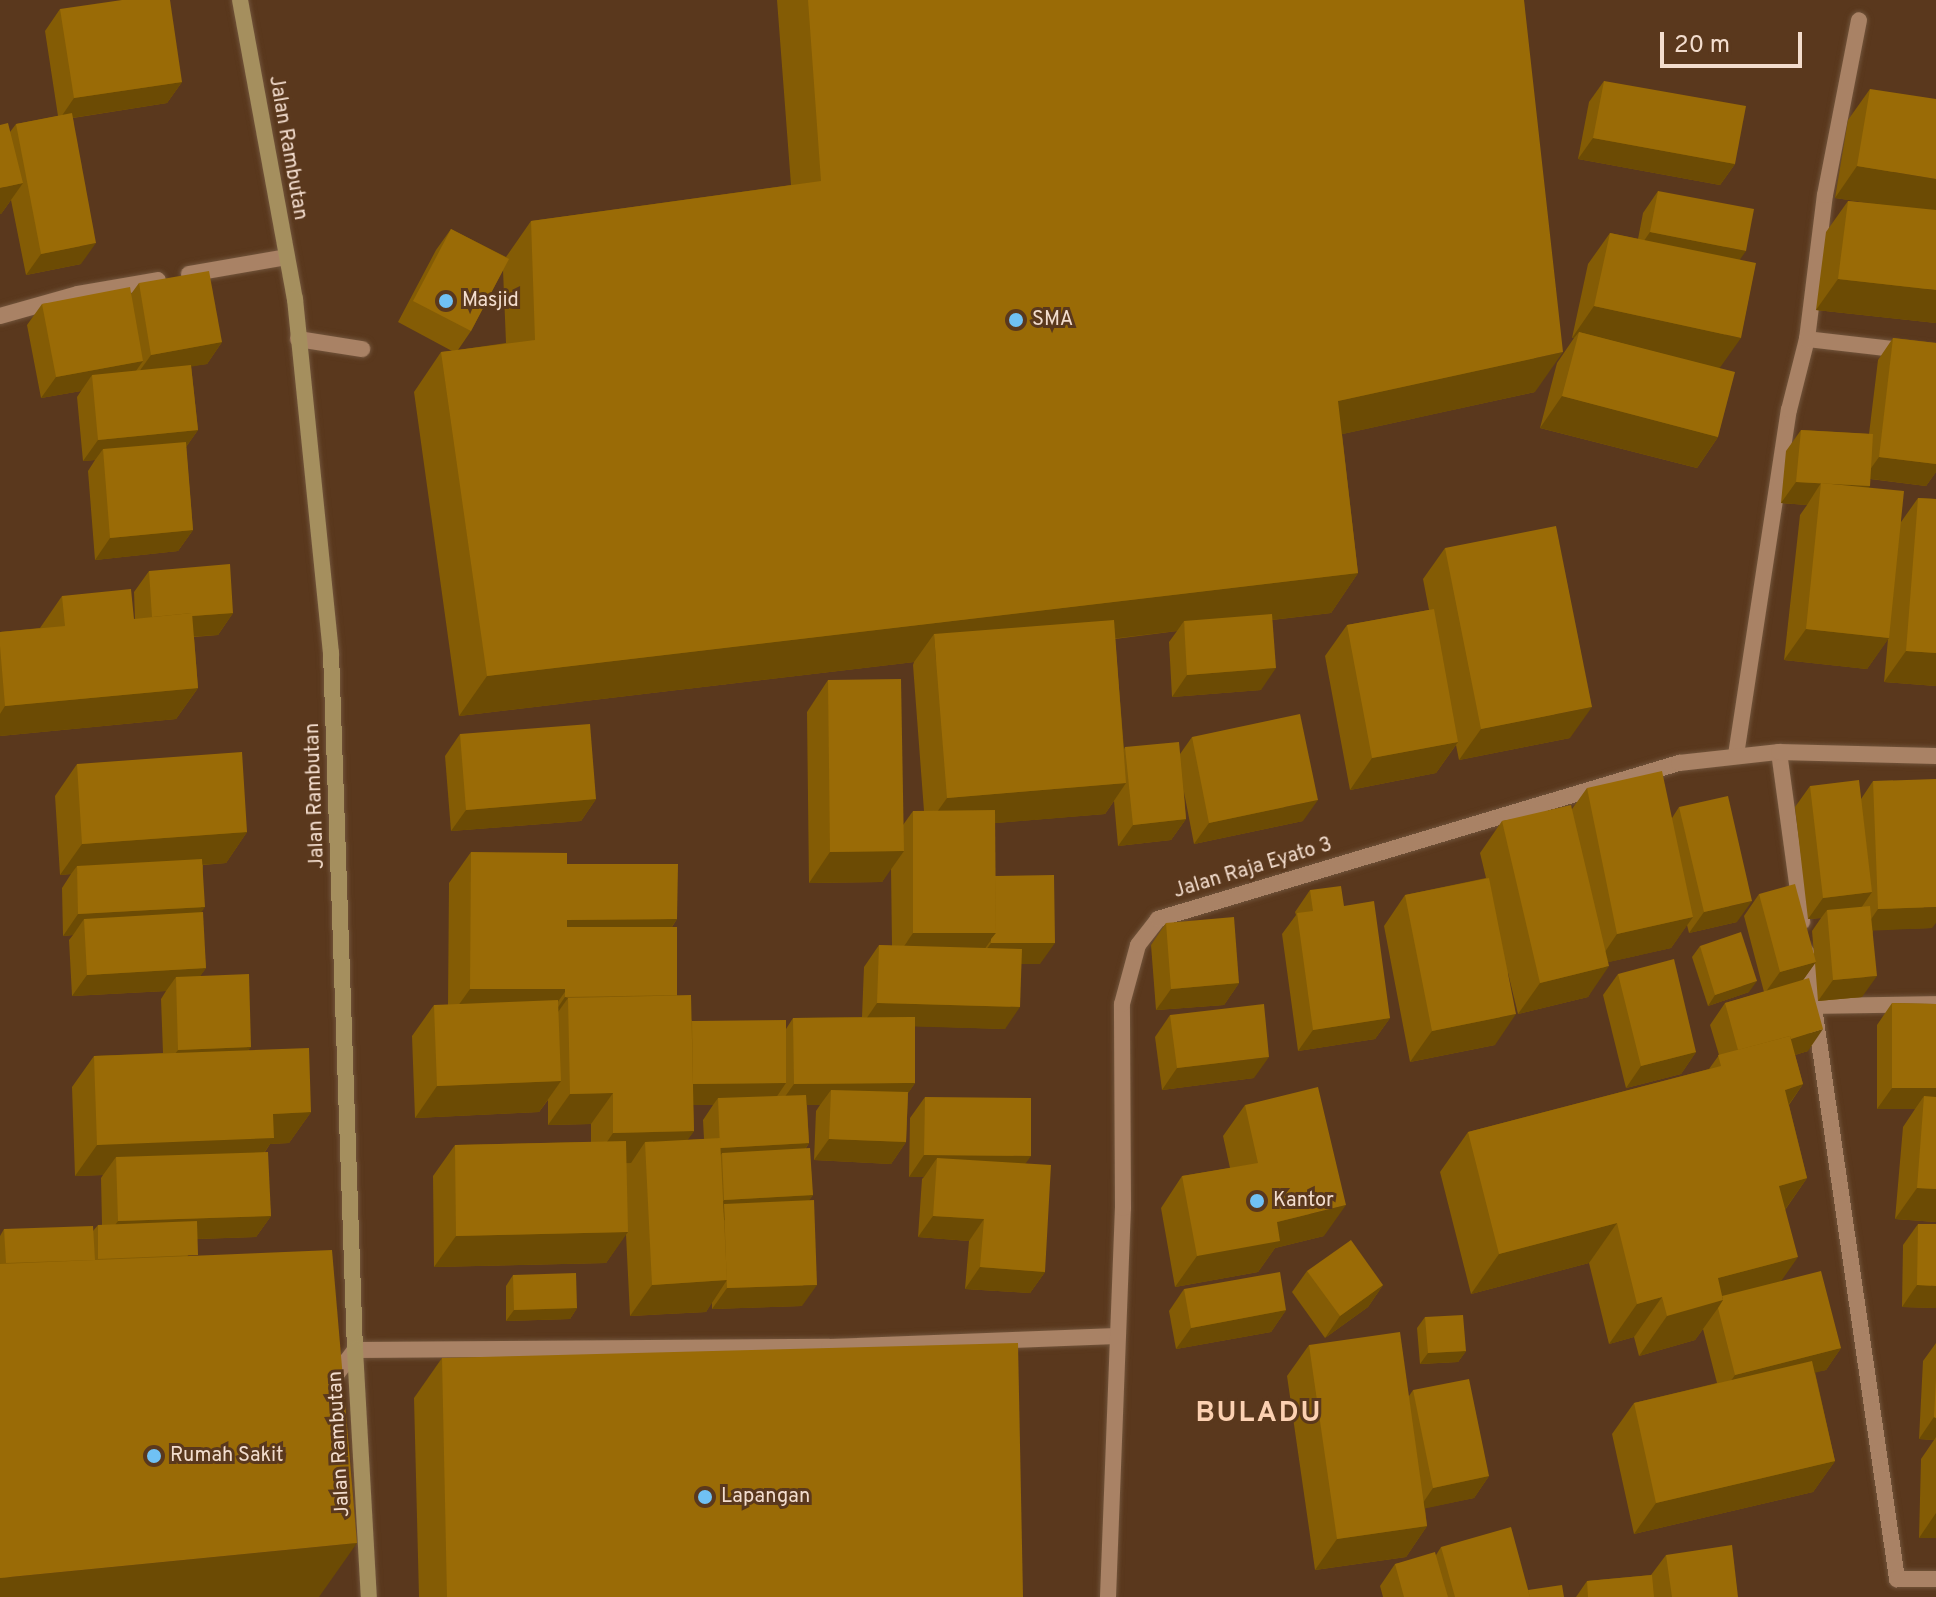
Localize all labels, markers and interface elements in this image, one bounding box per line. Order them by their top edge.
scale bar [1664,16,1806,66]
text: 20 m [1674,31,1730,61]
street label: Jalan Rambutan [262,74,312,222]
place label: Masjid [462,289,519,313]
marker: Masjid [437,292,455,310]
place label: SMA [1032,308,1073,332]
marker: SMA [1007,311,1025,329]
street label: Jalan Rambutan [301,723,331,869]
street label: Jalan Raja Eyato 3 [1171,833,1335,905]
place label: Kantor [1273,1189,1334,1213]
marker: Kantor [1248,1192,1266,1210]
street label: Jalan Rambutan [324,1370,356,1518]
district label: BULADU [1196,1397,1322,1431]
place label: Rumah Sakit [170,1444,284,1468]
marker: Rumah Sakit [145,1447,163,1465]
place label: Lapangan [721,1485,810,1509]
marker: Lapangan [696,1488,714,1506]

